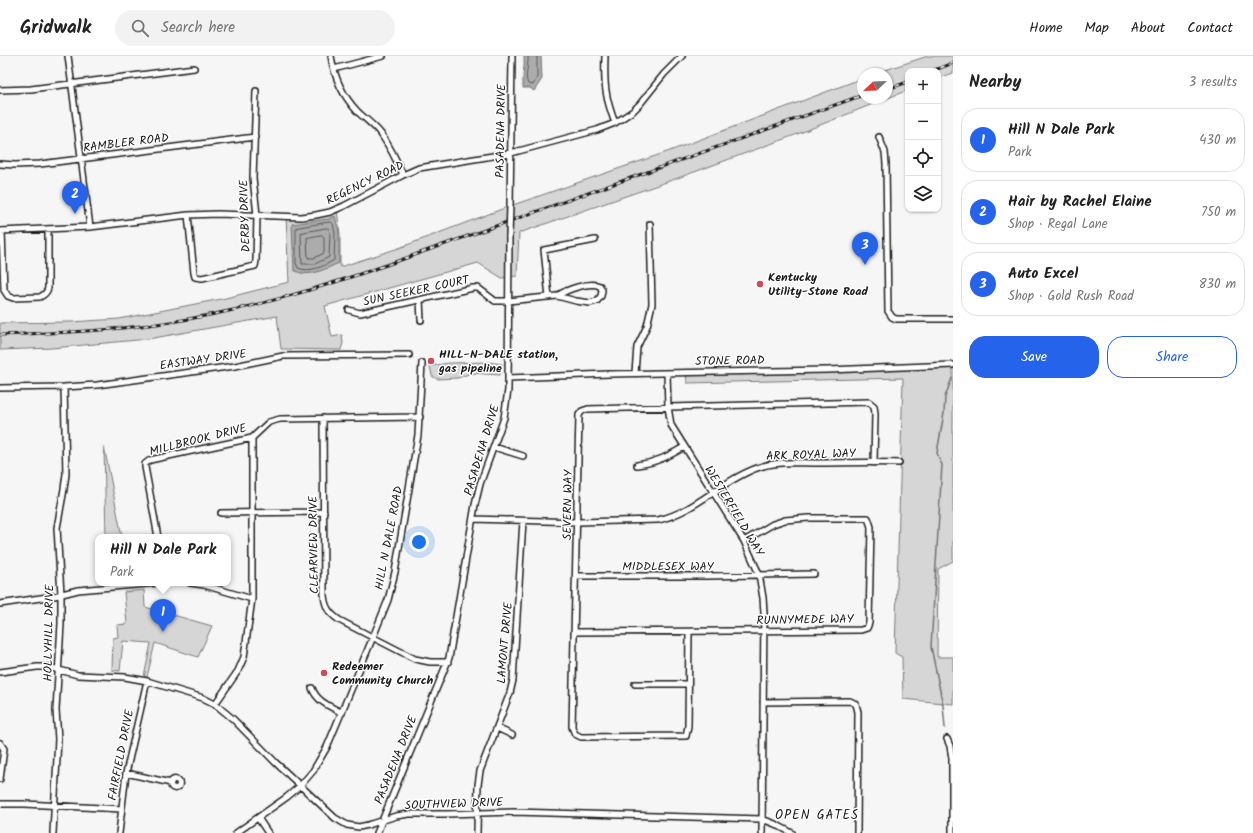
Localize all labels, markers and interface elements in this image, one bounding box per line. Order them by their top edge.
search box [115,10,395,46]
text: Gridwalk [20,13,91,43]
text: Search here [161,16,235,40]
icon: search [129,17,151,39]
text: Home [1029,17,1063,39]
text: Map [1085,17,1109,39]
text: About [1131,17,1165,39]
text: Contact [1187,17,1233,39]
north arrow [857,68,893,104]
map controls [905,68,941,212]
button: + [905,68,941,104]
text: Nearby [969,69,1021,96]
text: 3 results [1189,72,1237,93]
street label: PASADENA DRIVE [491,83,511,178]
button: − [905,104,941,140]
text: Hill N Dale Park [1008,118,1114,142]
street label: RAMBLER ROAD [82,128,170,158]
text: 1 [981,130,985,151]
text: 430 m [1199,130,1236,151]
button: locate [905,140,941,176]
text: Park [1008,142,1032,163]
street label: REGENCY ROAD [323,156,408,210]
button: layers [905,176,941,212]
street label: DERBY DRIVE [234,178,256,253]
pin: 2 [62,181,88,214]
text: Hair by Rachel Elaine [1008,190,1152,214]
text: 2 [979,202,987,223]
text: 750 m [1201,202,1236,223]
text: Shop · Regal Lane [1008,214,1108,235]
pin: 3 [852,232,878,265]
text: Auto Excel [1008,262,1078,286]
place label: Kentucky Utility-Stone Road [768,268,868,301]
street label: SUN SEEKER COURT [361,270,472,312]
text: 3 [979,274,987,295]
text: 830 m [1199,274,1236,295]
marker: Kentucky Utility-Stone Road [755,279,765,289]
text: Shop · Gold Rush Road [1008,286,1134,307]
button: Save [969,336,1099,378]
button: Share [1107,336,1237,378]
street label: EASTWAY DRIVE [158,344,249,375]
place label: HILL-N-DALE station, gas pipeline [438,345,558,378]
street label: STONE ROAD [695,351,765,371]
marker: HILL-N-DALE station, gas pipeline [426,356,436,366]
street label: PASADENA DRIVE [459,401,505,498]
street label: MILLBROOK DRIVE [147,419,249,461]
street label: ARK ROYAL WAY [766,444,857,466]
street label: WESTERFIELD WAY [699,462,769,561]
street label: SEVERN WAY [558,469,578,540]
street label: HILL N DALE ROAD [370,484,408,592]
street label: CLEARVIEW DRIVE [304,495,324,594]
your location [409,532,429,552]
popup [95,534,231,586]
text: Hill N Dale Park [110,538,216,562]
street label: MIDDLESEX WAY [622,557,715,576]
text: Park [110,562,134,583]
street label: HOLLYHILL DRIVE [39,583,59,682]
pin: 1 [150,599,176,632]
street label: LAMONT DRIVE [492,600,518,685]
street label: RUNNYMEDE WAY [756,610,855,630]
place label: Redeemer Community Church [332,657,434,690]
marker: Redeemer Community Church [319,668,329,678]
street label: FAIRFIELD DRIVE [103,707,139,802]
street label: PASADENA DRIVE [370,712,423,807]
street label: SOUTHVIEW DRIVE [404,793,505,815]
district label: OPEN GATES [775,805,859,826]

